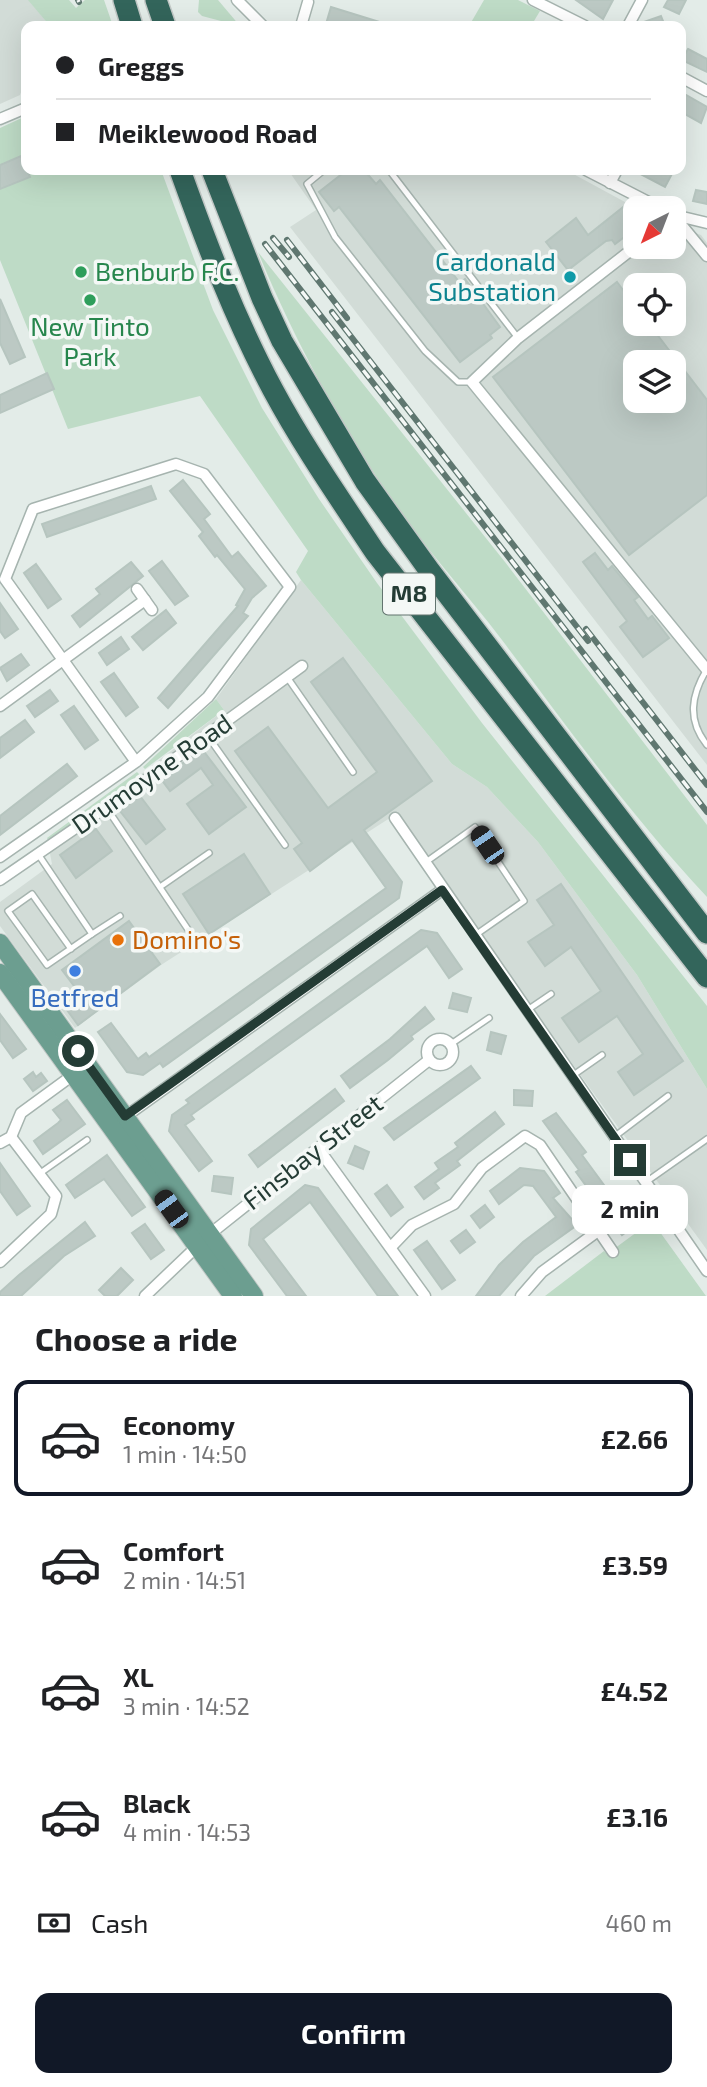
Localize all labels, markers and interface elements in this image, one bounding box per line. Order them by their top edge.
text: Greggs [98,50,184,81]
text: Meiklewood Road [98,117,317,148]
north arrow [623,196,686,259]
map controls [623,196,686,413]
place label: Cardonald Substation [428,245,556,306]
place label: Benburb F.C. [95,255,240,286]
marker: Benburb F.C. [73,264,89,280]
marker: Cardonald Substation [562,269,578,285]
button: locate [623,273,686,336]
marker: New Tinto Park [82,292,98,308]
place label: New Tinto Park [30,310,150,371]
button: layers [623,350,686,413]
road number: M8 [383,574,435,614]
street label: Drumoyne Road [65,706,237,840]
car [467,822,508,868]
place label: Domino's [132,923,241,954]
marker: Domino's [110,932,126,948]
marker: Betfred [67,963,83,979]
place label: Betfred [31,981,119,1012]
route start [62,1035,94,1067]
street label: Finsbay Street [236,1086,388,1215]
route end [614,1144,646,1176]
callout: 2 min [572,1184,688,1234]
car [151,1186,192,1232]
text: 2 min [601,1195,659,1223]
text: Choose a ride [35,1319,238,1357]
icon: car [39,1407,102,1470]
text: Economy [123,1409,235,1440]
text: £2.66 [601,1423,668,1454]
text: 1 min · 14:50 [123,1440,247,1468]
icon: car [39,1533,102,1596]
text: Comfort [123,1535,224,1566]
text: £3.59 [602,1549,668,1580]
text: 2 min · 14:51 [123,1566,246,1594]
icon: car [39,1659,102,1722]
text: XL [123,1661,154,1692]
text: £4.52 [600,1675,668,1706]
text: 3 min · 14:52 [123,1692,250,1720]
icon: car [39,1785,102,1848]
text: Black [123,1787,191,1818]
text: £3.16 [606,1801,668,1832]
text: 4 min · 14:53 [123,1818,251,1846]
icon: cash [35,1904,73,1942]
text: Cash [91,1907,148,1938]
text: 460 m [606,1909,672,1937]
button: Confirm [35,1993,672,2073]

